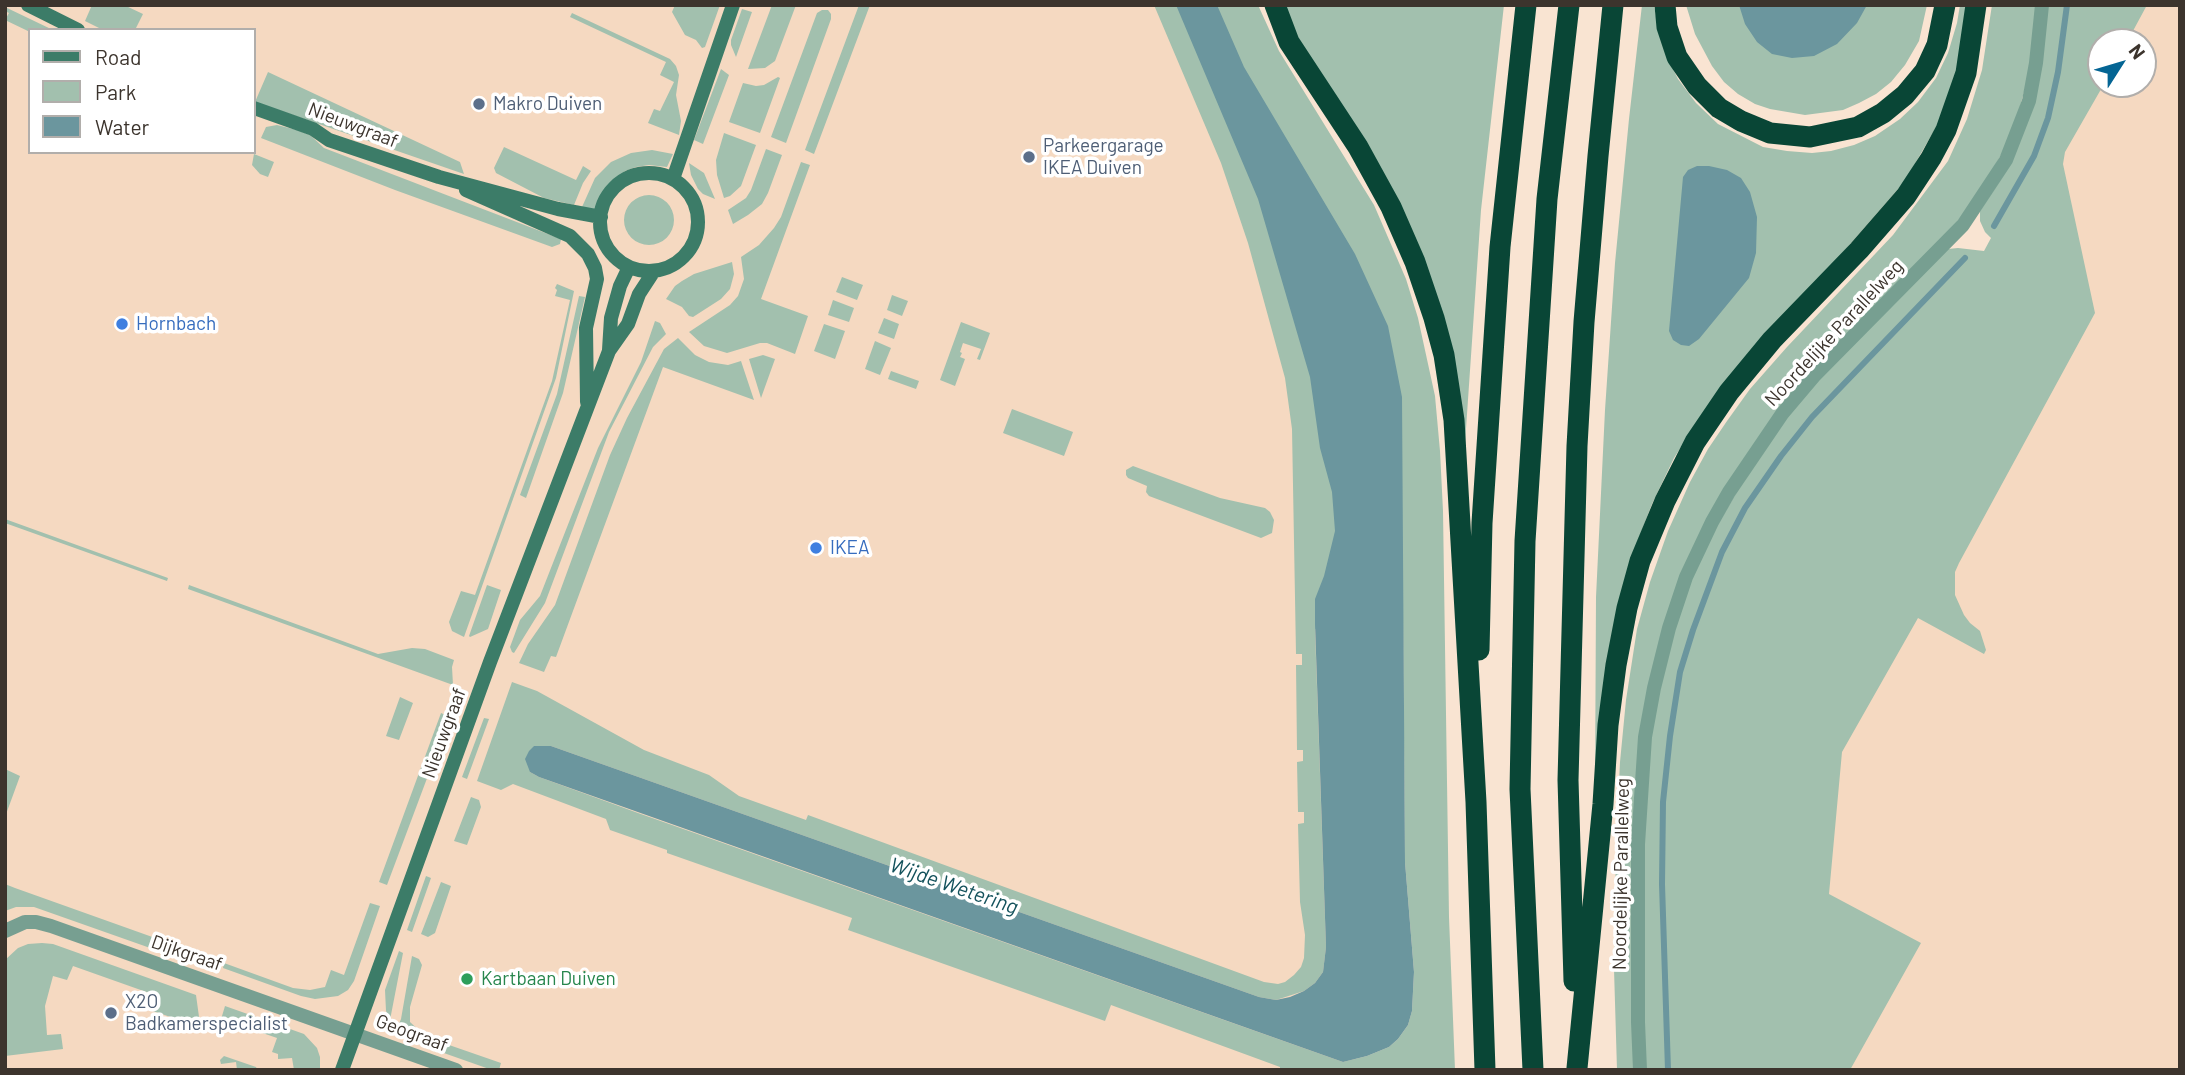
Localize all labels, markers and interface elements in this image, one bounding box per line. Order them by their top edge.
legend [28,28,256,154]
north arrow [2087,28,2157,98]
text: N [2125,39,2151,63]
text: Road [95,44,141,69]
text: Park [95,79,136,104]
place label: Makro Duiven [493,93,602,115]
marker: Makro Duiven [471,96,487,112]
street label: Nieuwgraaf [305,97,401,153]
text: Water [95,114,149,139]
place label: Parkeergarage IKEA Duiven [1043,135,1164,179]
marker: Parkeergarage IKEA Duiven [1021,149,1037,165]
street label: Noordelijke Parallelweg [1760,255,1908,411]
place label: Hornbach [136,313,216,335]
marker: Hornbach [114,316,130,332]
place label: IKEA [830,537,870,559]
marker: IKEA [808,540,824,556]
street label: Nieuwgraaf [417,685,471,781]
street label: Noordelijke Parallelweg [1608,778,1634,970]
water label: Wijde Wetering [886,852,1022,920]
street label: Dijkgraaf [148,930,226,976]
place label: Kartbaan Duiven [481,968,616,990]
marker: Kartbaan Duiven [459,971,475,987]
place label: X2O Badkamerspecialist [125,991,288,1035]
marker: X2O Badkamerspecialist [103,1005,119,1021]
street label: Geograaf [373,1009,451,1057]

